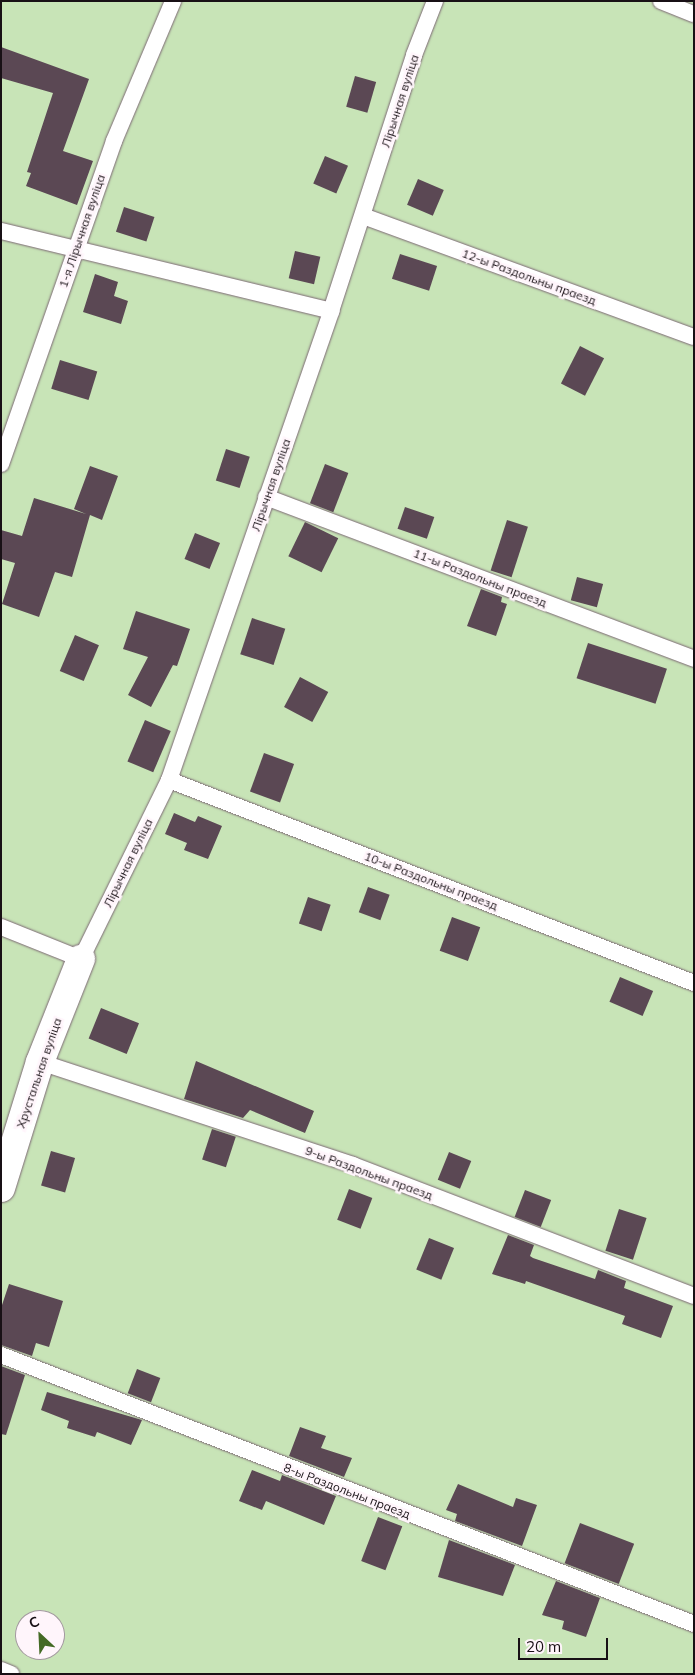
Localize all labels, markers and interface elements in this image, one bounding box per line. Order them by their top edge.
street label: Лірычная вуліца [378,53,422,149]
street label: 1-я Лірычная вуліца [56,172,108,290]
street label: 12-ы Раздольны праезд [460,246,598,308]
street label: Лірычная вуліца [248,437,294,533]
street label: 11-ы Раздольны праезд [411,546,549,610]
street label: Лірычная вуліца [100,816,156,910]
street label: 10-ы Раздольны праезд [362,849,500,913]
street label: Хрустальная вуліца [13,1016,65,1130]
street label: 9-ы Раздольны праезд [303,1143,435,1203]
street label: 8-ы Раздольны праезд [282,1460,412,1522]
north arrow [15,1610,65,1660]
text: С [26,1612,42,1632]
scale bar [520,1628,610,1660]
text: 20 m [526,1637,561,1656]

